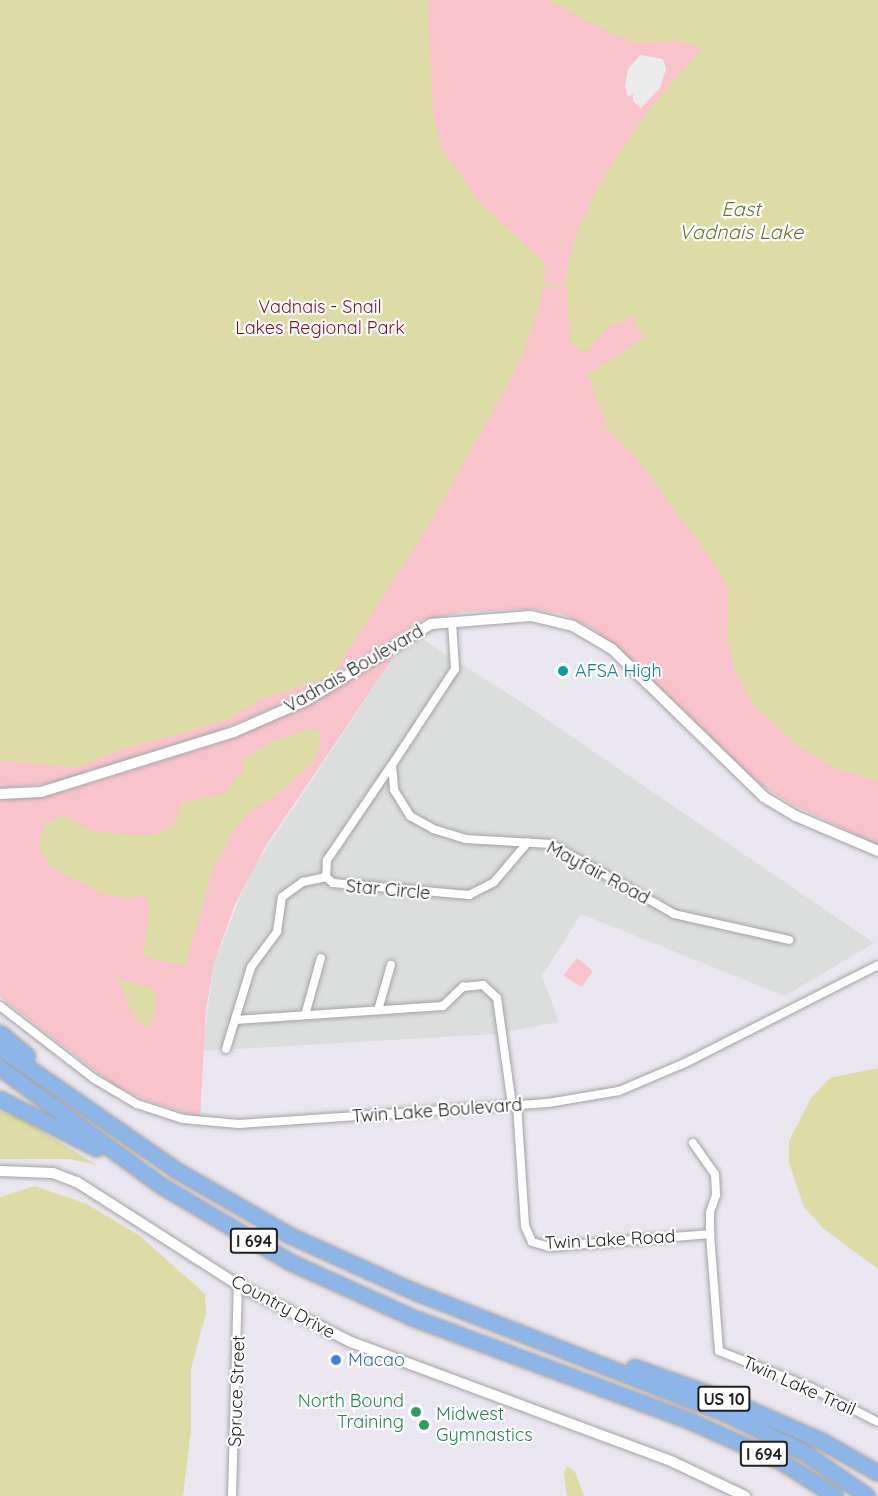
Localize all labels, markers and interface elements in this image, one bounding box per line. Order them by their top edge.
water label: East Vadnais Lake [679,197,803,244]
park label: Vadnais - Snail Lakes Regional Park [235,297,405,340]
street label: Vadnais Boulevard [281,620,427,718]
place label: AFSA High [575,660,662,682]
marker: AFSA High [556,664,570,678]
street label: Mayfair Road [543,837,653,909]
street label: Star Circle [345,876,431,904]
street label: Twin Lake Boulevard [351,1094,523,1128]
street label: Twin Lake Road [544,1226,676,1254]
road number: I 694 [228,1228,280,1254]
street label: Country Drive [227,1271,339,1343]
street label: Spruce Street [224,1335,250,1447]
place label: Macao [348,1349,405,1371]
street label: Twin Lake Trail [739,1351,859,1421]
marker: Macao [329,1353,343,1367]
road number: US 10 [697,1386,751,1412]
place label: North Bound Training [298,1391,404,1434]
place label: Midwest Gymnastics [436,1404,533,1446]
marker: North Bound Training [409,1405,423,1419]
marker: Midwest Gymnastics [417,1418,431,1432]
road number: I 694 [738,1441,789,1467]

